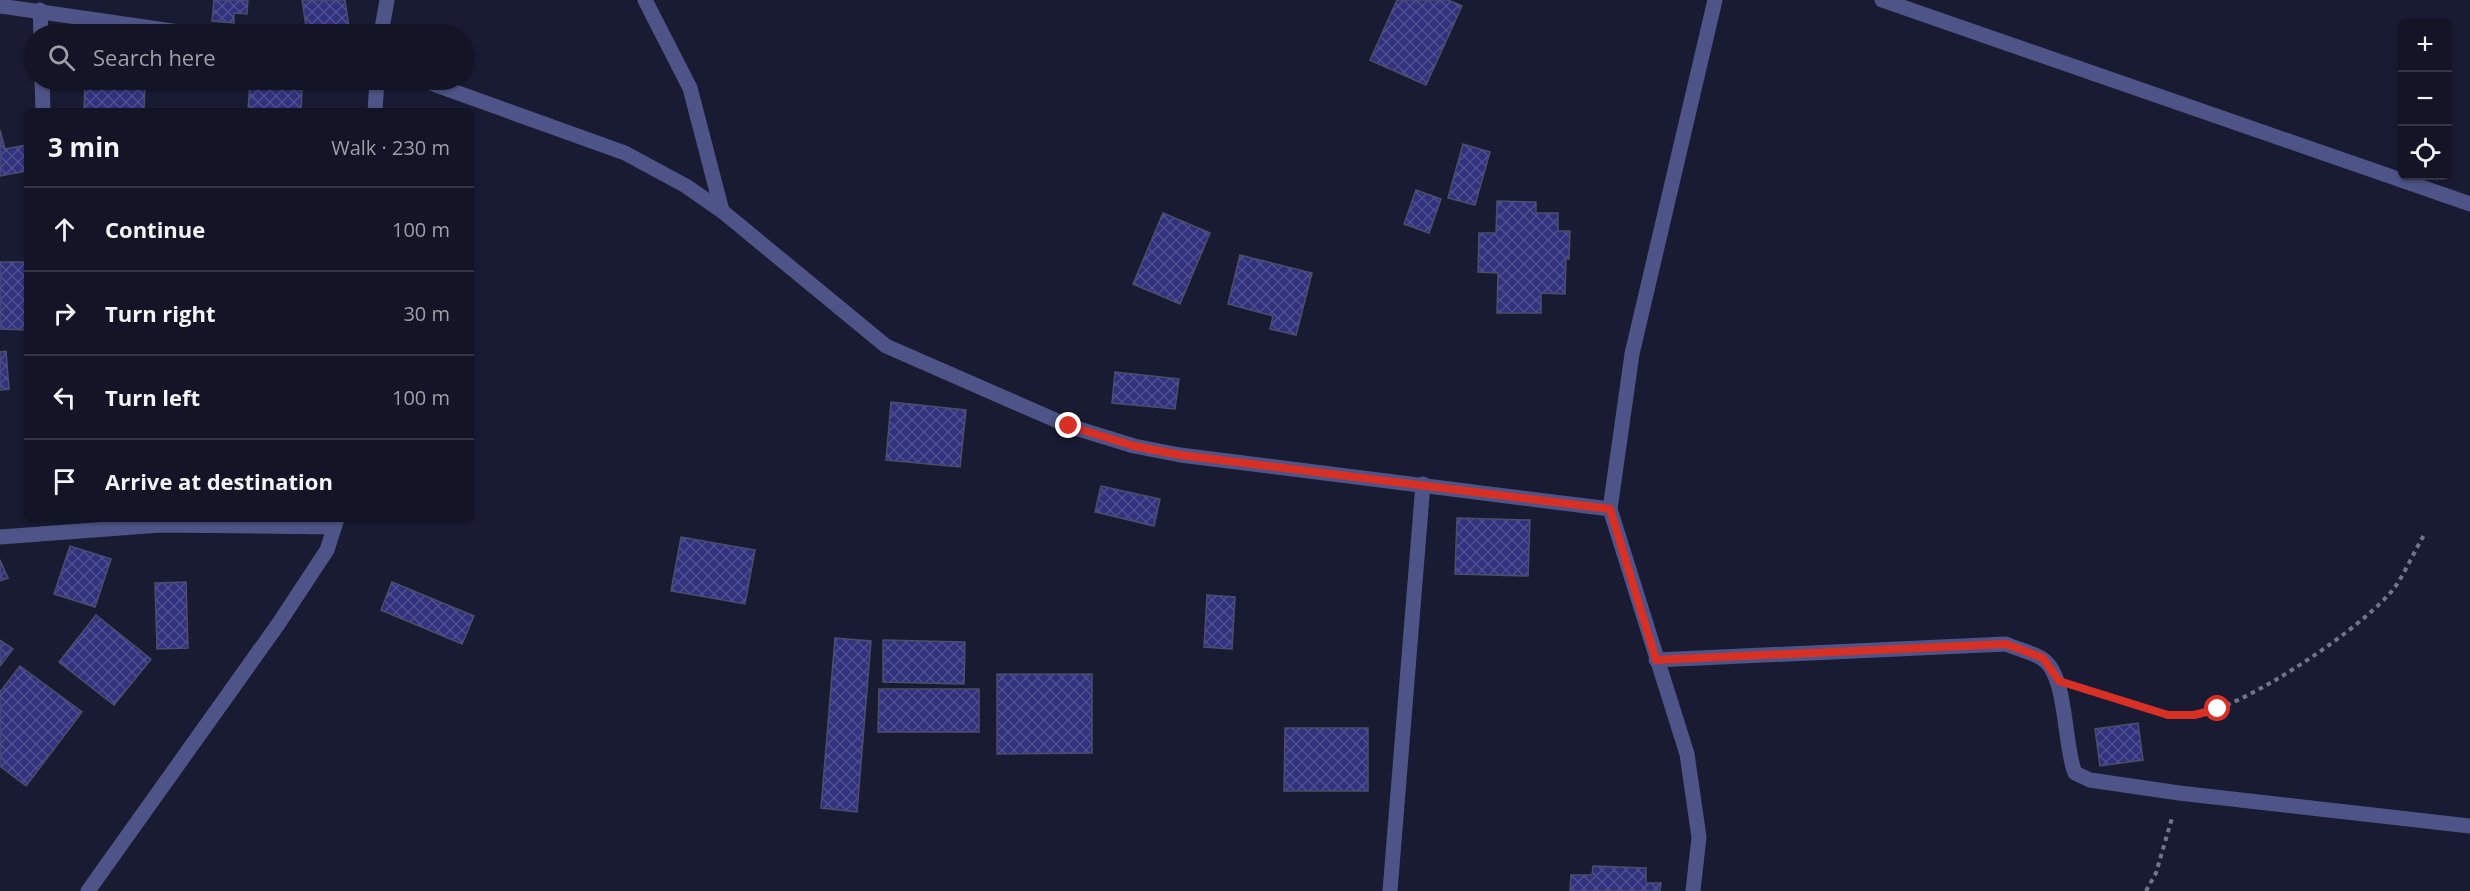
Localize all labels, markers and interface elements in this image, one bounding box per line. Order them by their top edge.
map controls [2398,18,2452,180]
button: + [2398,18,2452,72]
search box [24,24,474,90]
icon: search [45,41,78,74]
text: Search here [93,42,216,72]
button: − [2398,72,2452,126]
button: locate [2398,126,2452,180]
text: 3 min [48,129,120,165]
text: Walk · 230 m [331,134,450,161]
icon: ahead [48,213,81,246]
text: Continue [105,214,205,244]
text: 100 m [392,216,450,243]
icon: right [48,297,81,330]
text: Turn right [105,298,216,328]
text: 30 m [403,300,450,327]
icon: left [48,381,81,414]
text: Turn left [105,382,200,412]
text: 100 m [392,384,450,411]
route end [1055,412,1081,438]
icon: arrive [48,465,81,498]
text: Arrive at destination [105,466,333,496]
route start [2204,695,2230,721]

